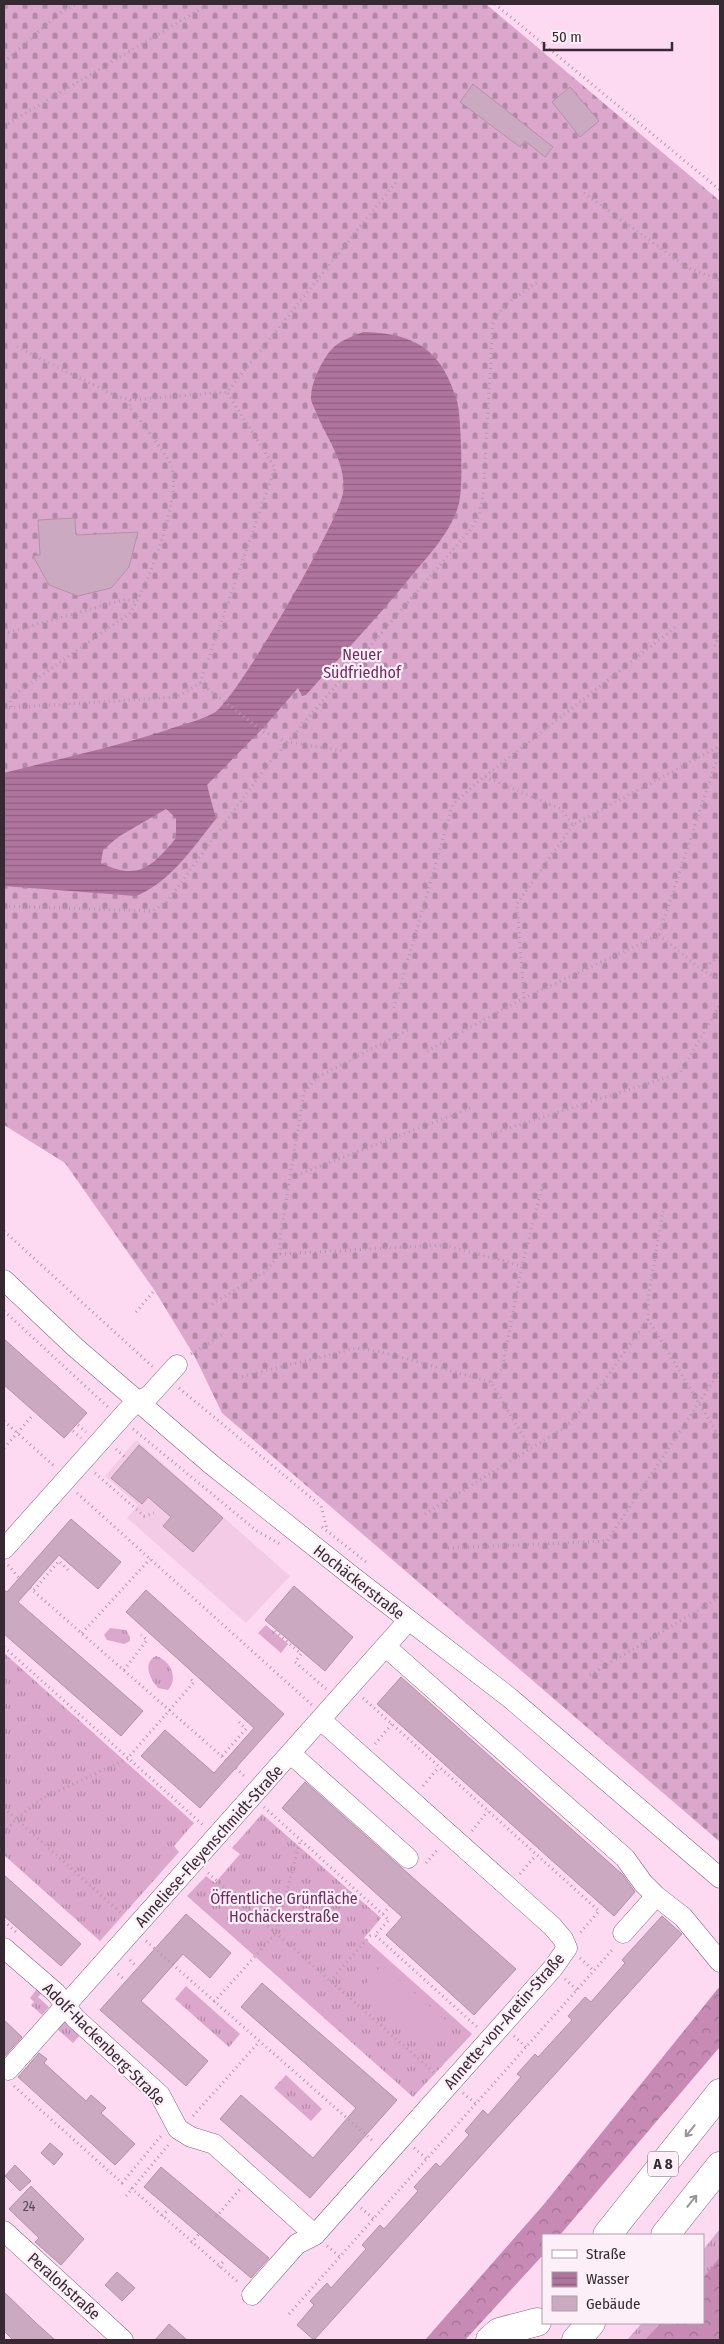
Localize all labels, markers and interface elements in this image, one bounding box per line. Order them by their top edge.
scale bar [544,20,672,52]
text: 50 m [552,28,582,46]
park label: Neuer Südfriedhof [323,645,402,682]
street label: Hochäckerstraße [310,1541,408,1623]
street label: Anneliese-Fleyenschmidt-Straße [131,1761,287,1931]
park label: Öffentliche Grünfläche Hochäckerstraße [210,1889,358,1926]
street label: Annette-von-Aretin-Straße [440,1949,568,2093]
street label: Adolf-Hackenberg-Straße [39,1979,169,2109]
one-way arrow [684,2124,695,2137]
road number: A 8 [648,2152,678,2176]
one-way arrow [687,2195,698,2208]
house number: 24 [23,2198,36,2215]
legend [542,2234,704,2324]
text: Straße [586,2245,626,2263]
street label: Peralohstraße [24,2248,104,2324]
text: Wasser [586,2270,630,2288]
text: Gebäude [586,2295,641,2313]

